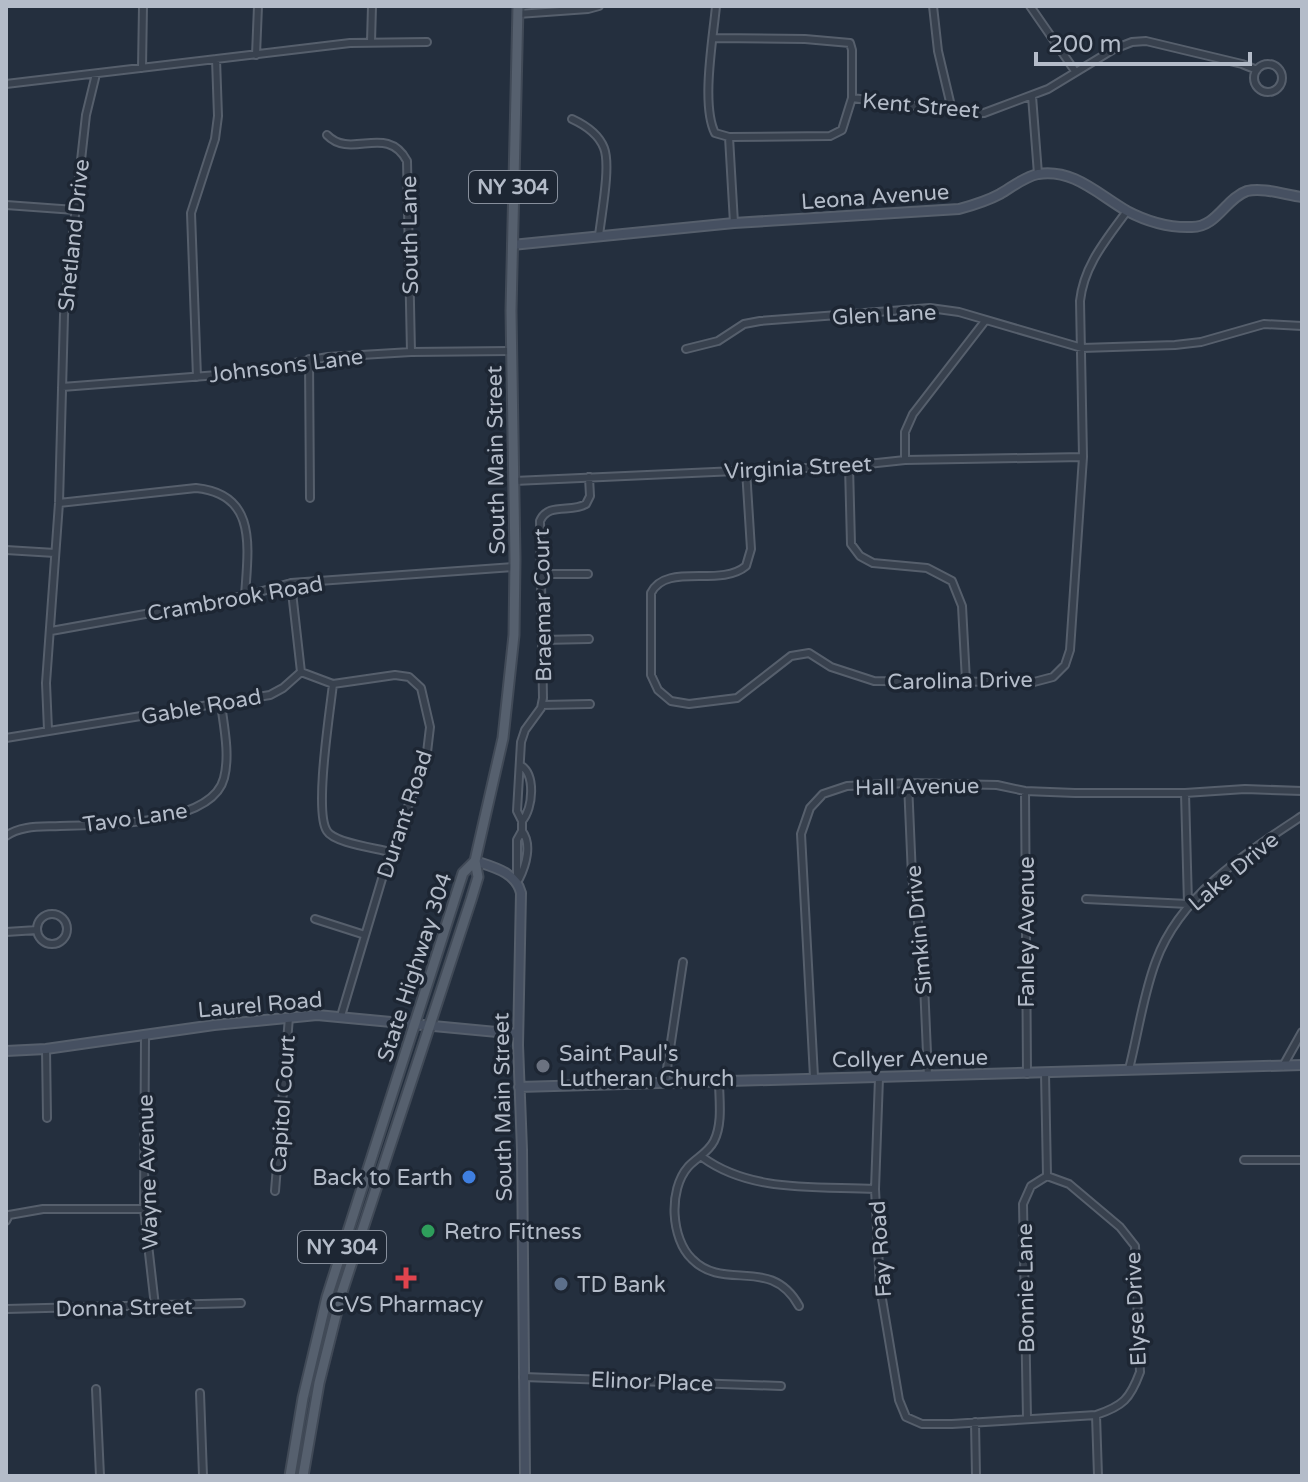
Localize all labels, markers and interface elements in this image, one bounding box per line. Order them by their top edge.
scale bar [1036,16,1250,66]
text: 200 m [1048,30,1122,59]
street label: Kent Street [861,88,980,124]
street label: Shetland Drive [53,158,95,312]
road number: NY 304 [469,171,557,203]
street label: South Lane [396,175,424,295]
street label: Leona Avenue [800,179,950,215]
street label: Glen Lane [831,299,937,331]
street label: Johnsons Lane [208,344,365,388]
street label: South Main Street [481,365,511,555]
street label: Virginia Street [724,451,873,485]
street label: Braemar Court [529,528,557,682]
street label: Crambrook Road [145,571,325,627]
street label: Carolina Drive [887,667,1033,695]
street label: Gable Road [139,684,263,730]
street label: Durant Road [372,747,438,882]
street label: Hall Avenue [855,773,979,801]
street label: Tavo Lane [81,798,189,838]
street label: Lake Drive [1183,827,1284,917]
street label: Fanley Avenue [1014,856,1040,1008]
street label: Simkin Drive [900,864,938,996]
street label: State Highway 304 [372,869,458,1065]
street label: Laurel Road [196,987,324,1023]
street label: South Main Street [488,1012,518,1202]
street label: Capitol Court [265,1034,301,1174]
place label: Saint Paul's Lutheran Church [559,1041,734,1092]
street label: Collyer Avenue [832,1045,988,1073]
marker: Saint Paul's Lutheran Church [534,1057,552,1075]
street label: Wayne Avenue [132,1094,164,1250]
place label: Back to Earth [312,1165,453,1191]
marker: Back to Earth [460,1168,478,1186]
street label: Fay Road [865,1200,897,1298]
place label: Retro Fitness [444,1219,582,1245]
marker: Retro Fitness [419,1222,437,1240]
street label: Bonnie Lane [1012,1223,1040,1353]
road number: NY 304 [298,1231,386,1263]
street label: Elyse Drive [1120,1251,1152,1367]
marker: CVS Pharmacy [397,1269,415,1287]
place label: TD Bank [577,1272,666,1298]
marker: TD Bank [552,1275,570,1293]
place label: CVS Pharmacy [329,1292,484,1318]
street label: Donna Street [55,1294,193,1322]
street label: Elinor Place [590,1367,714,1397]

